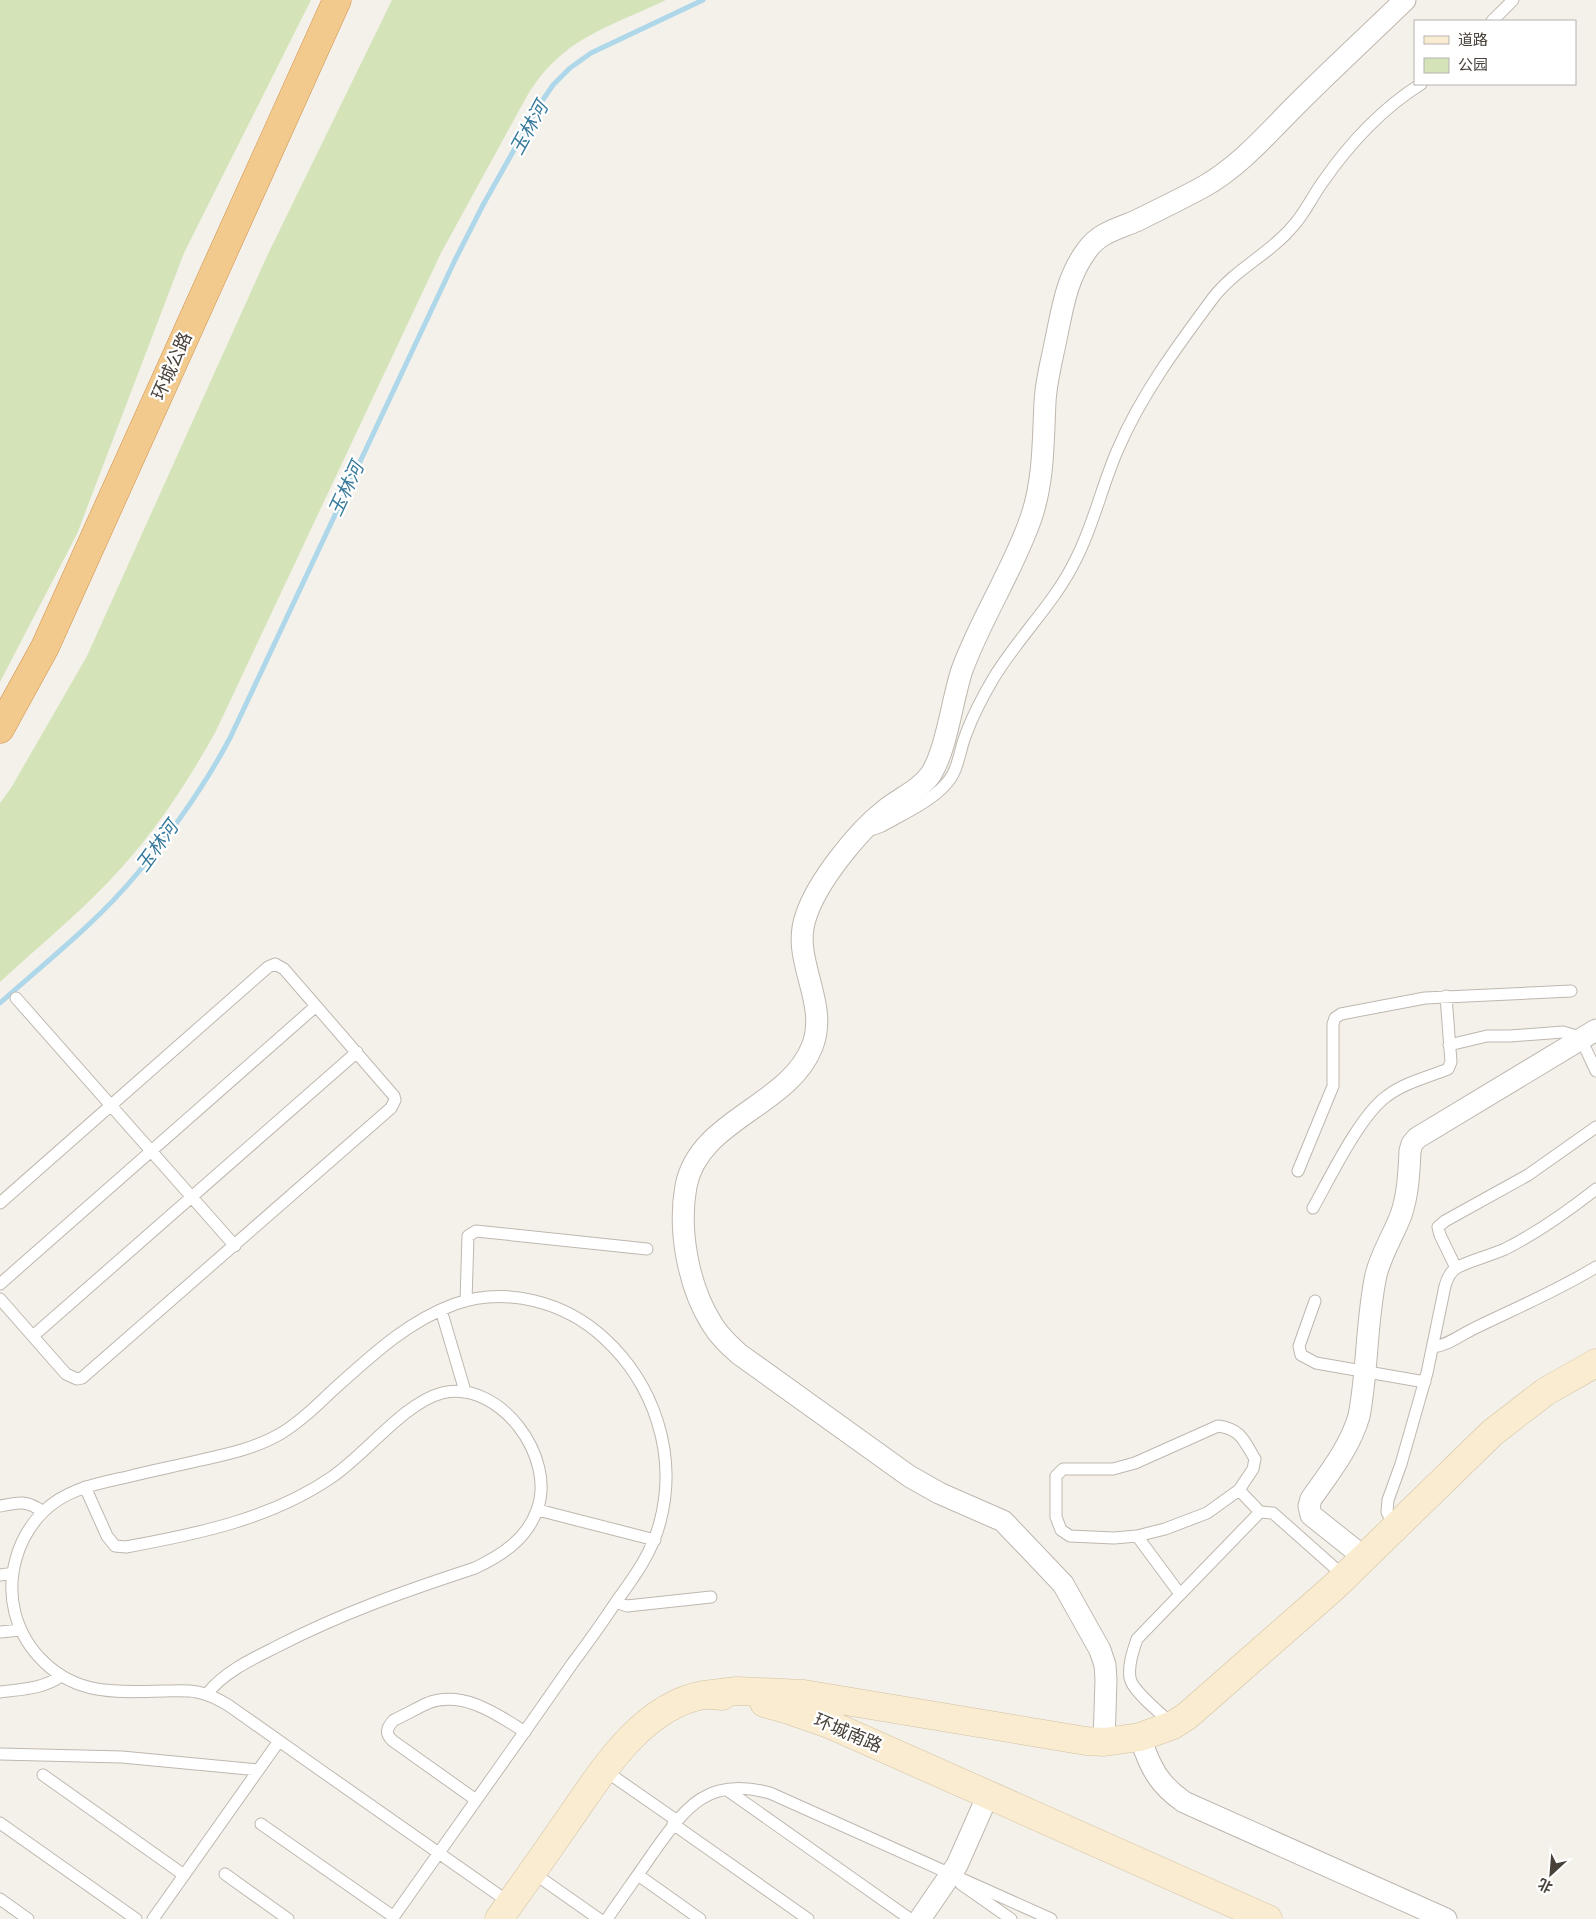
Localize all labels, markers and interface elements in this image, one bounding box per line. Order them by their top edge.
legend [1414,20,1576,85]
text: 道路 [1458,31,1488,49]
text: 公园 [1458,56,1488,74]
water label: 玉林河 [505,94,555,159]
street label: 环城公路 [147,329,197,403]
water label: 玉林河 [324,455,370,520]
water label: 玉林河 [131,813,185,876]
street label: 环城南路 [811,1709,885,1757]
north arrow [1526,1849,1576,1899]
text: 北 [1536,1875,1556,1896]

